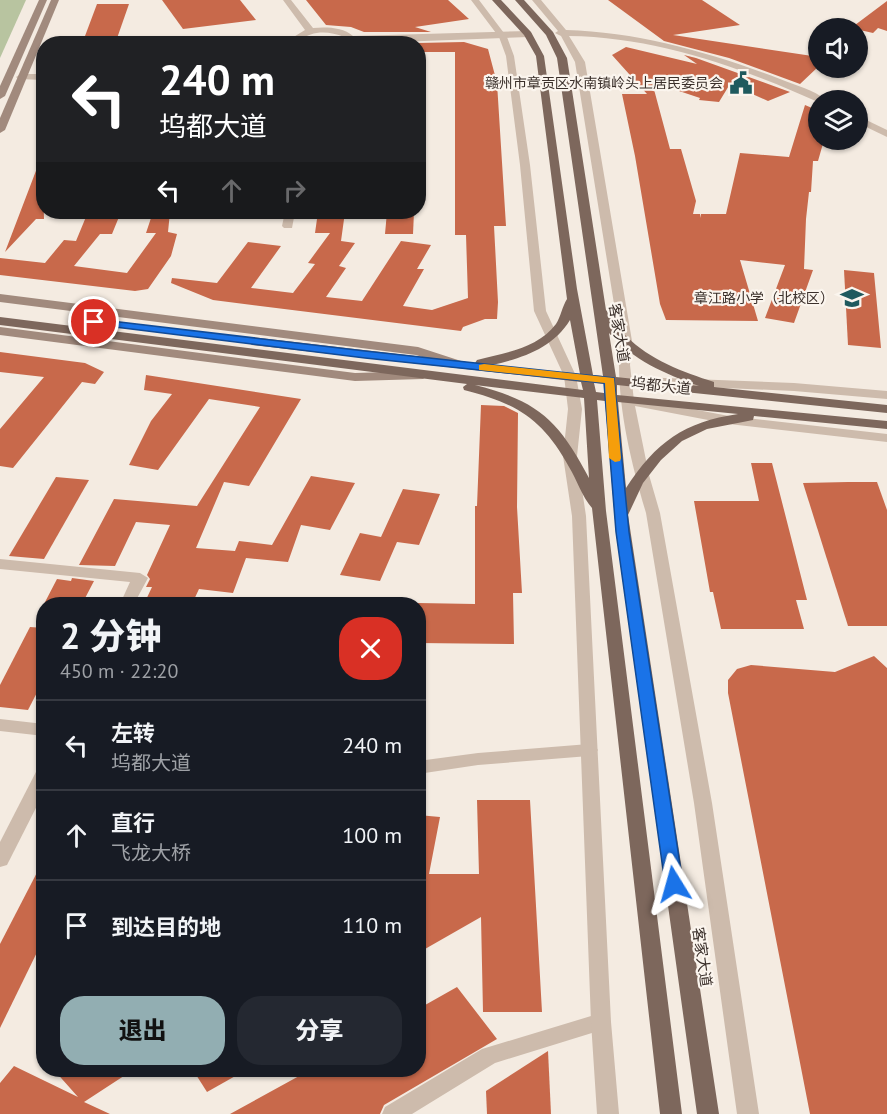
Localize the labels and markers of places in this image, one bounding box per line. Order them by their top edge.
public building icon: 赣州市章贡区水南镇岭头上居民委员会 [728,70,754,96]
place label: 赣州市章贡区水南镇岭头上居民委员会 [485,74,723,92]
school or university icon: 章江路小学（北校区） [839,285,865,311]
place label: 章江路小学（北校区） [694,289,834,307]
pin [68,296,119,347]

